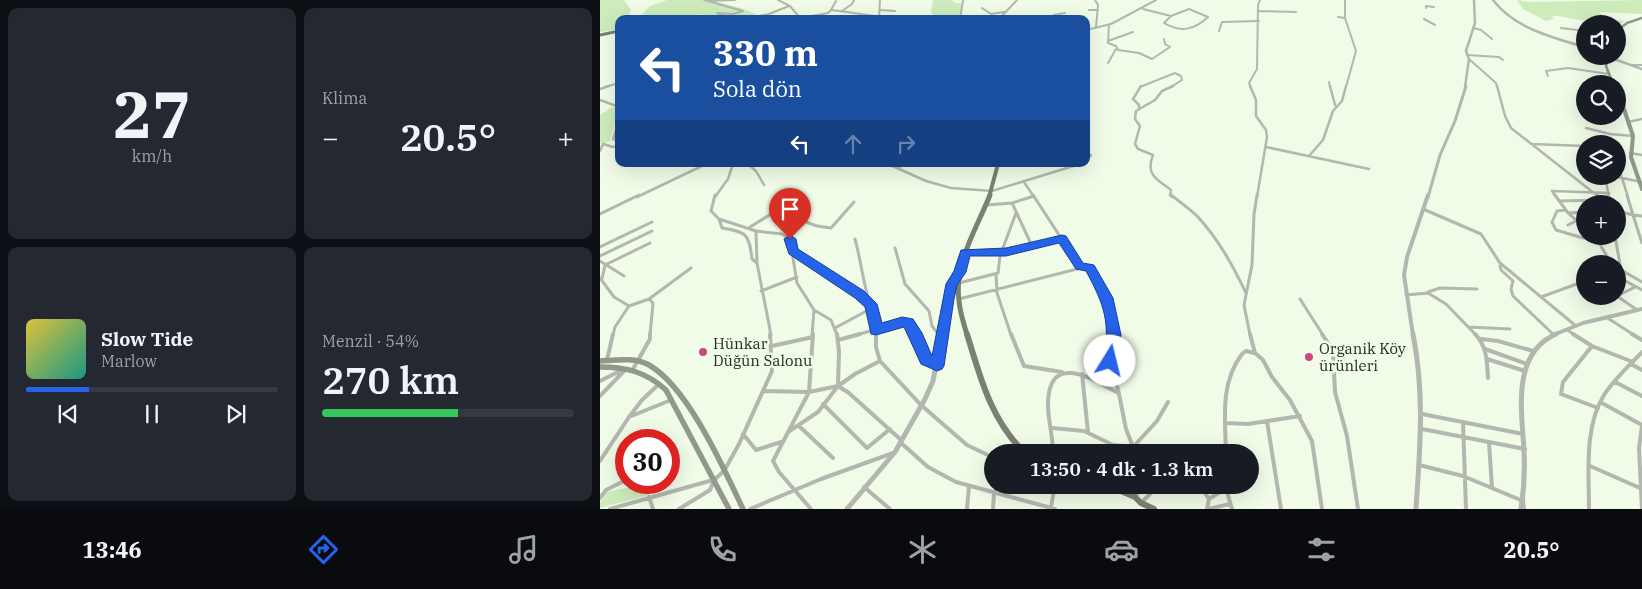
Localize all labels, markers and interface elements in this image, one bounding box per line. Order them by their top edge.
map controls [1576,15,1626,305]
button: sound [1576,15,1626,65]
text: 330 m [713,30,818,76]
icon: left [630,35,695,100]
text: 27 [113,71,191,156]
text: Sola dön [713,74,802,103]
button: search [1576,75,1626,125]
text: Klima [322,88,367,108]
text: 20.5° [400,112,496,161]
text: − [322,119,339,156]
text: + [557,119,574,156]
icon: left [786,130,814,158]
icon: ahead [839,130,867,158]
icon: right [892,130,920,158]
button: layers [1576,135,1626,185]
text: km/h [132,146,172,166]
pin [769,188,811,239]
icon: arrive [776,195,804,223]
button: + [1576,195,1626,245]
button: − [1576,255,1626,305]
text: Slow Tide [101,327,193,351]
text: Menzil · 54% [322,331,419,351]
place label: Hünkar Düğün Salonu [713,334,812,370]
position arrow [1083,334,1135,386]
place label: Organik Köy ürünleri [1319,339,1406,375]
marker: Hünkar Düğün Salonu [697,346,709,358]
text: Marlow [101,351,157,371]
marker: Organik Köy ürünleri [1303,351,1315,363]
text: 270 km [322,355,459,404]
icon: previous [54,400,82,428]
icon: pause [138,400,166,428]
icon: next [222,400,250,428]
speed limit sign: 30 [615,429,680,494]
text: 13:50 · 4 dk · 1.3 km [1030,457,1213,481]
icon: directions [306,532,341,567]
icon: music [506,532,541,567]
icon: phone [705,532,740,567]
icon: climate [905,532,940,567]
icon: car [1104,532,1139,567]
icon: filters [1304,532,1339,567]
text: 13:46 [82,535,142,564]
text: 20.5° [1504,535,1560,564]

